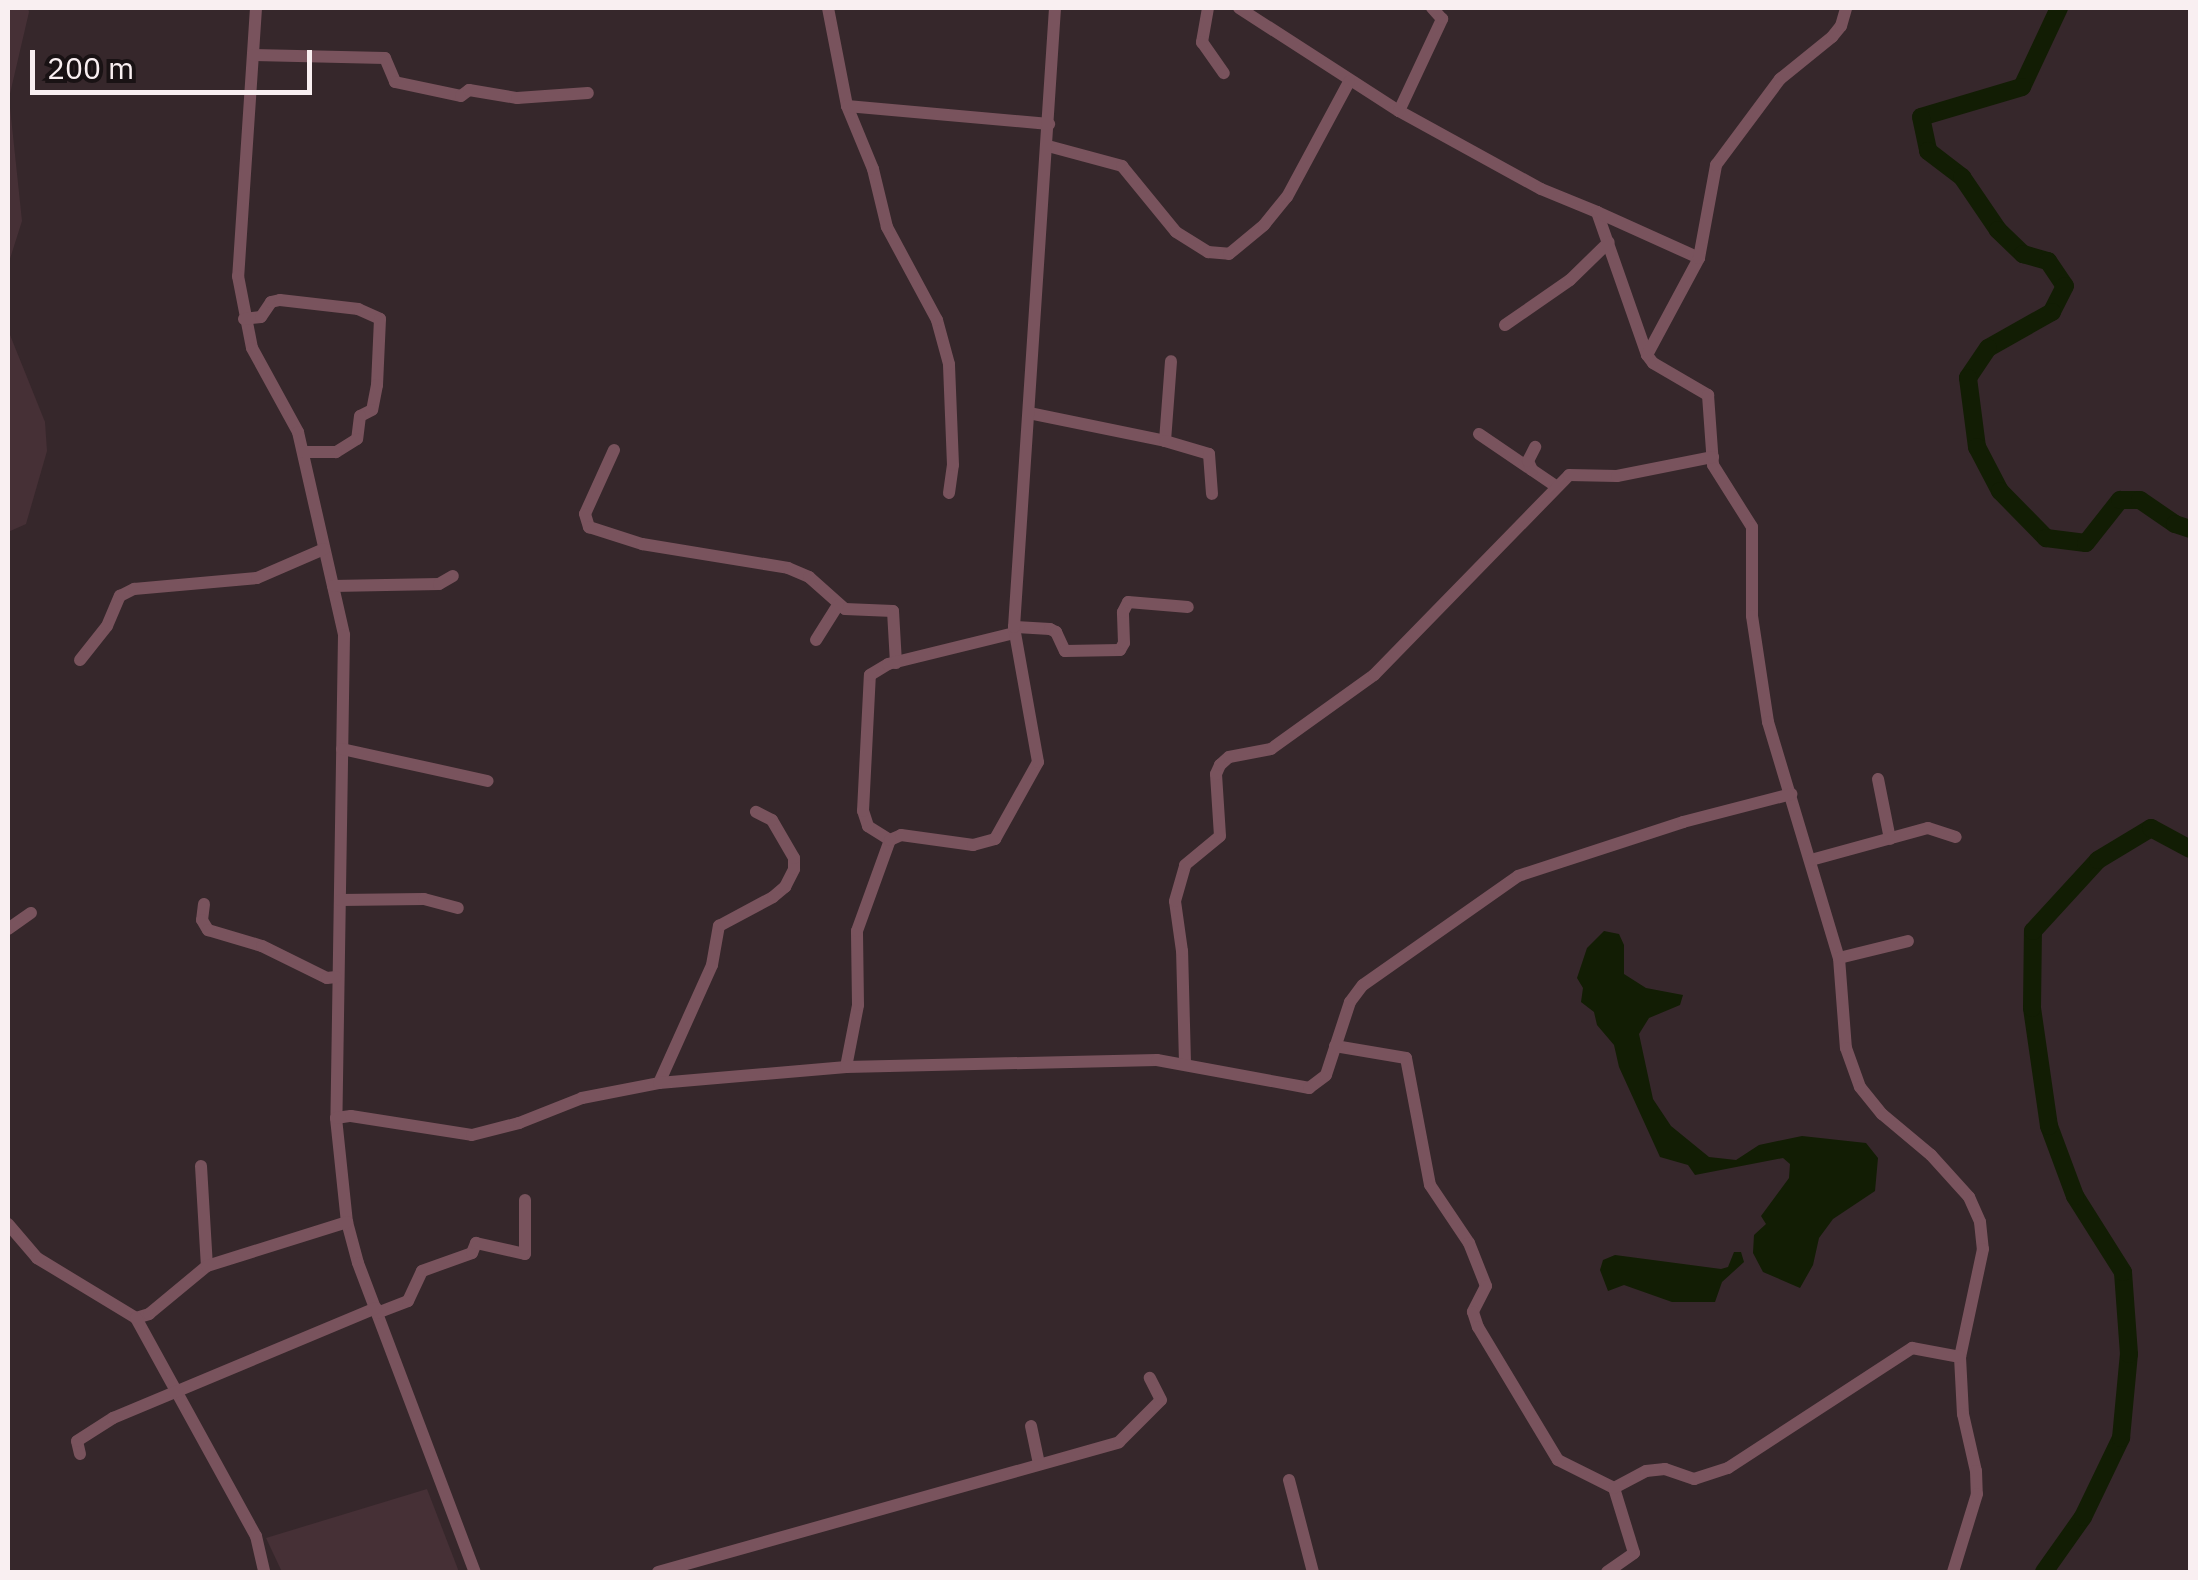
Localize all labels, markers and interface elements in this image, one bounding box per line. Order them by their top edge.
scale bar [35,30,318,92]
text: 200 m [47,48,134,87]

